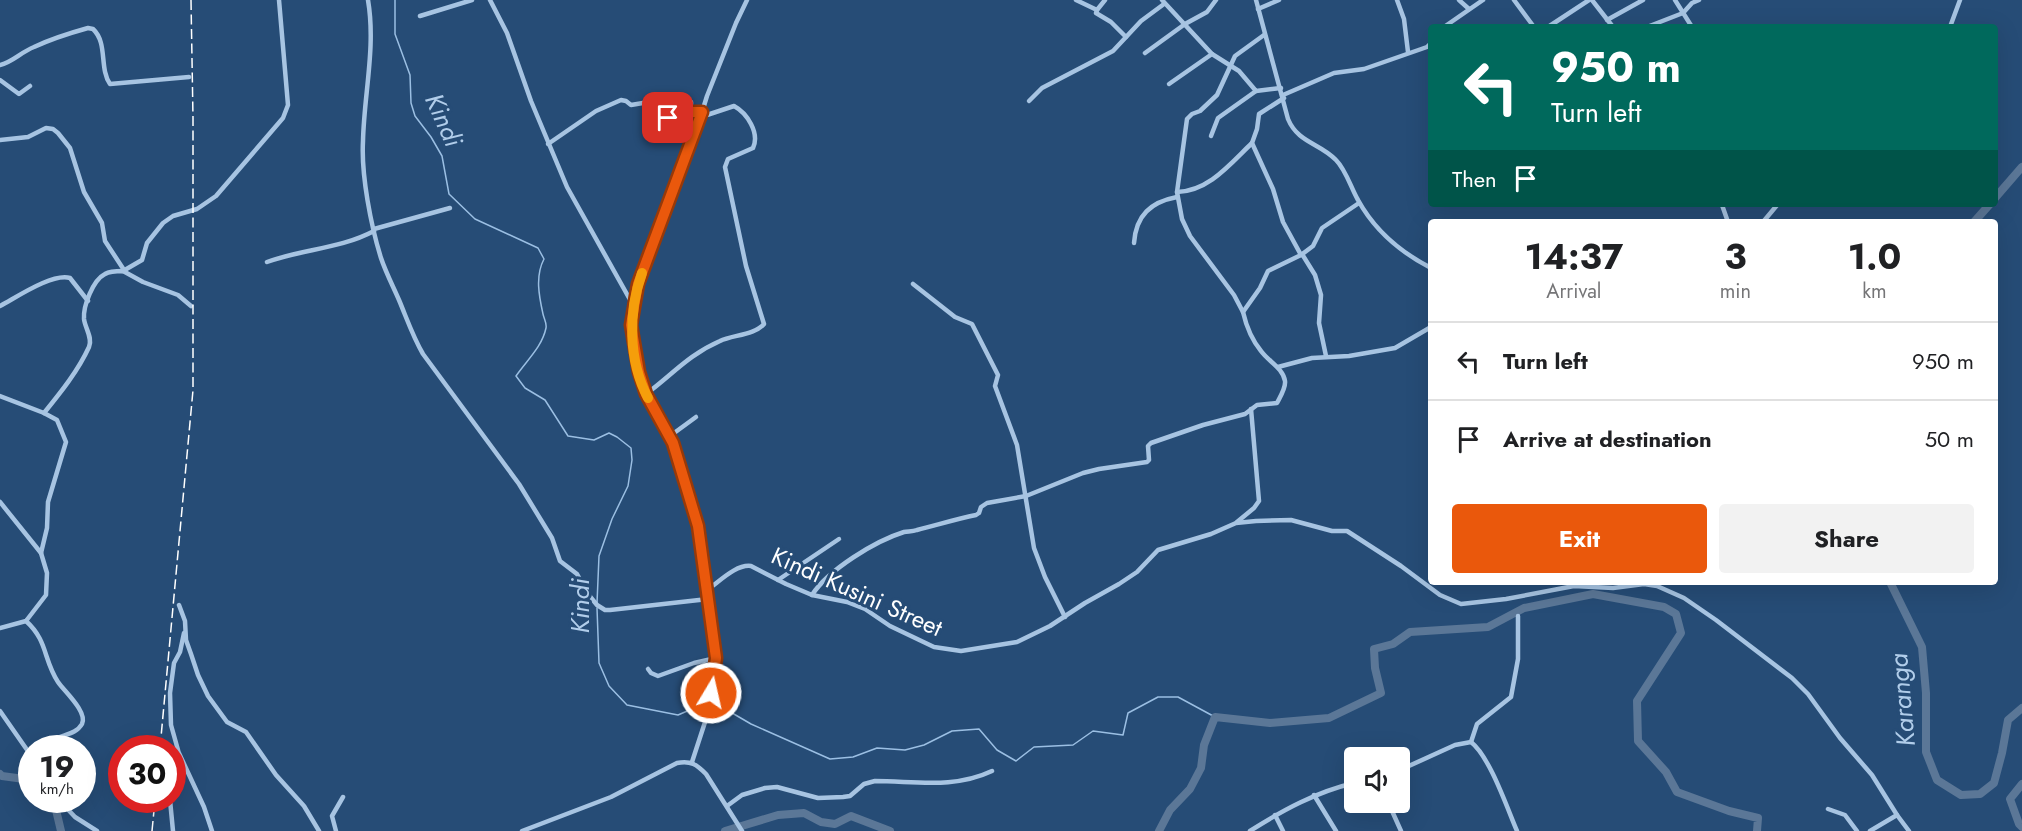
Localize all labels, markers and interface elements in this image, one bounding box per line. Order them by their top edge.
text: 950 m [1551,37,1681,98]
icon: left [1452,48,1530,126]
water label: Kindi [415,87,473,153]
pin [642,92,693,143]
text: Turn left [1551,93,1641,132]
icon: arrive [651,101,684,134]
icon: arrive [1509,162,1542,195]
text: Then [1452,163,1497,195]
text: 14:37 [1525,230,1623,282]
text: 3 [1724,230,1747,282]
text: 1.0 [1848,230,1901,282]
text: Arrival [1546,277,1601,306]
text: min [1720,277,1751,306]
text: km [1862,277,1887,306]
icon: left [1452,345,1485,378]
text: Turn left [1503,345,1588,377]
text: 950 m [1912,345,1974,377]
icon: arrive [1452,423,1485,456]
text: Arrive at destination [1503,423,1712,455]
text: 50 m [1925,423,1974,455]
button: Exit [1452,504,1707,573]
button: Share [1719,504,1974,573]
street label: Kindi Kusini Street [766,538,949,645]
water label: Kindi [561,578,599,633]
water label: Karanga [1879,651,1925,748]
position arrow [679,661,743,725]
speed limit sign: 30 [108,735,186,813]
text: 19 [39,745,75,788]
map controls [1344,747,1410,813]
button: sound [1344,747,1410,813]
text: km/h [40,778,74,800]

